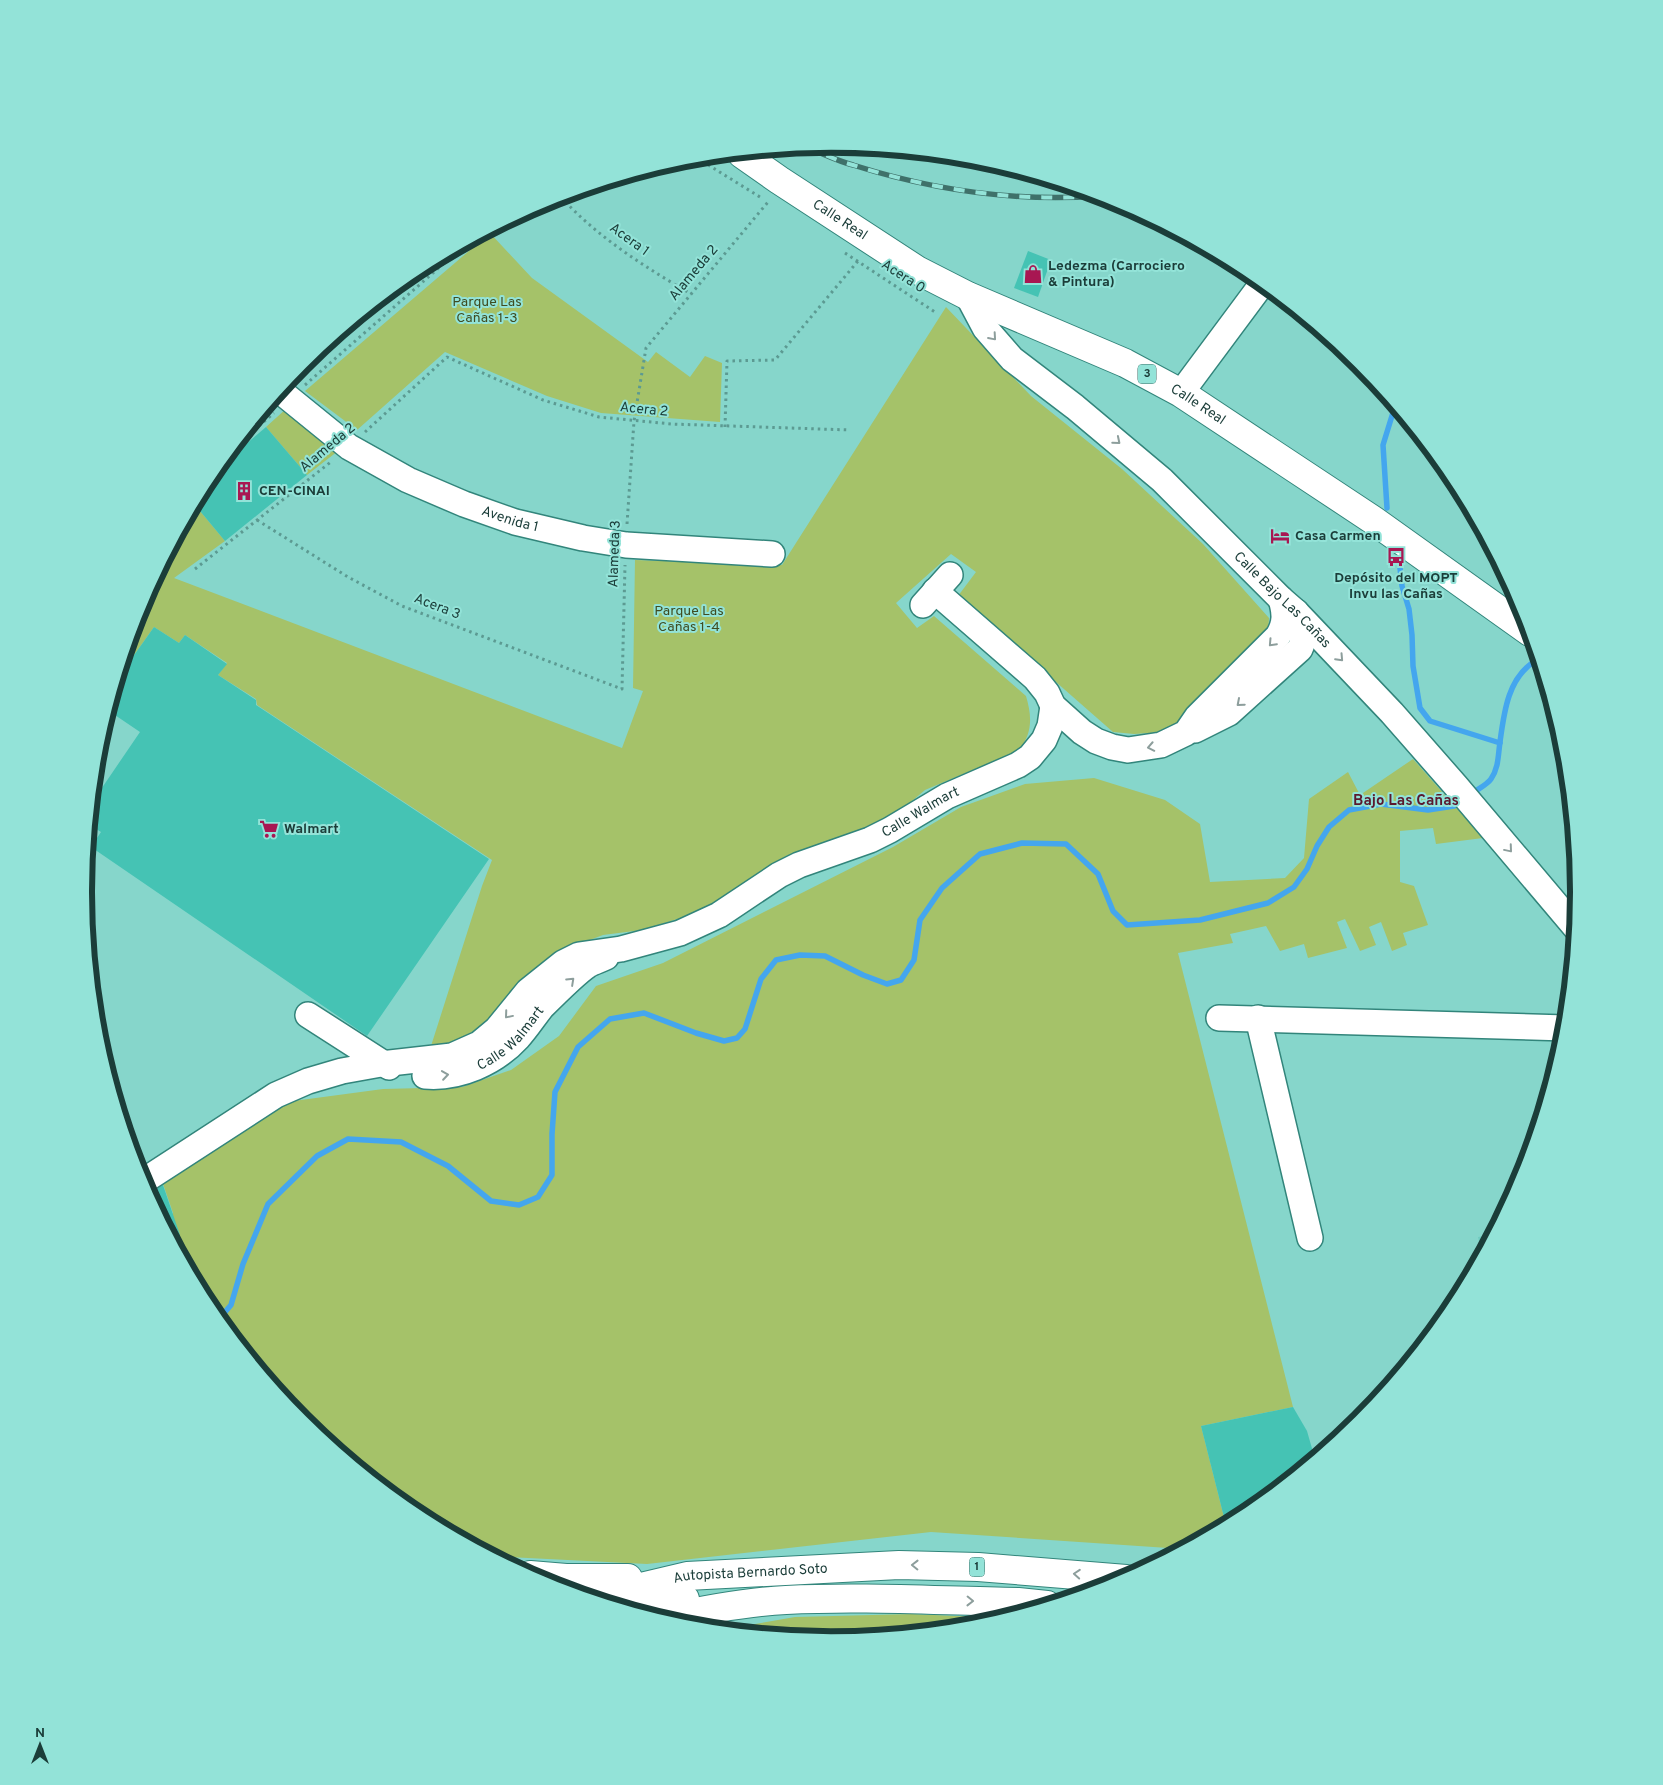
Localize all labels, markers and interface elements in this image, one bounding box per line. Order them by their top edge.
street label: Calle Real [809,196,871,244]
street label: Acera 1 [606,220,652,260]
street label: Alameda 2 [666,242,722,304]
street label: Acera 0 [878,257,928,297]
place label: Ledezma (Carrociero & Pintura) [1048,258,1185,291]
shop icon: Ledezma (Carrociero & Pintura) [1022,263,1044,285]
park label: Parque Las Cañas 1-3 [452,294,522,327]
one-way arrow [987,331,996,340]
road number: 3 [1138,364,1156,384]
street label: Calle Real [1168,381,1229,429]
street label: Acera 2 [619,399,669,421]
street label: Alameda 2 [297,420,359,476]
one-way arrow [1112,435,1121,444]
building icon: CEN-CINAI [233,480,255,502]
place label: CEN-CINAI [259,483,330,500]
street label: Avenida 1 [479,502,540,536]
street label: Alameda 3 [605,520,625,588]
hotel icon: Casa Carmen [1269,525,1291,547]
place label: Casa Carmen [1295,528,1381,545]
bus stop icon: Depósito del MOPT Invu las Cañas [1385,546,1407,568]
street label: Calle Bajo Las Cañas [1230,548,1334,652]
place label: Depósito del MOPT Invu las Cañas [1334,570,1458,603]
street label: Acera 3 [411,590,463,624]
park label: Parque Las Cañas 1-4 [654,603,724,636]
one-way arrow [1269,638,1278,647]
one-way arrow [1334,653,1343,662]
one-way arrow [1237,697,1246,706]
one-way arrow [1147,741,1155,752]
street label: Calle Walmart [879,783,962,841]
district label: Bajo Las Cañas [1353,792,1459,811]
supermarket icon: Walmart [258,818,280,840]
place label: Walmart [284,821,339,838]
one-way arrow [1503,843,1512,852]
one-way arrow [566,977,575,986]
street label: Calle Walmart [474,1003,548,1074]
one-way arrow [506,1009,514,1018]
one-way arrow [441,1070,449,1080]
road number: 1 [970,1558,984,1576]
street label: Autopista Bernardo Soto [671,1560,828,1587]
one-way arrow [911,1560,918,1570]
one-way arrow [1073,1569,1081,1580]
one-way arrow [967,1596,975,1606]
north arrow [15,1720,65,1770]
text: N [35,1725,45,1742]

